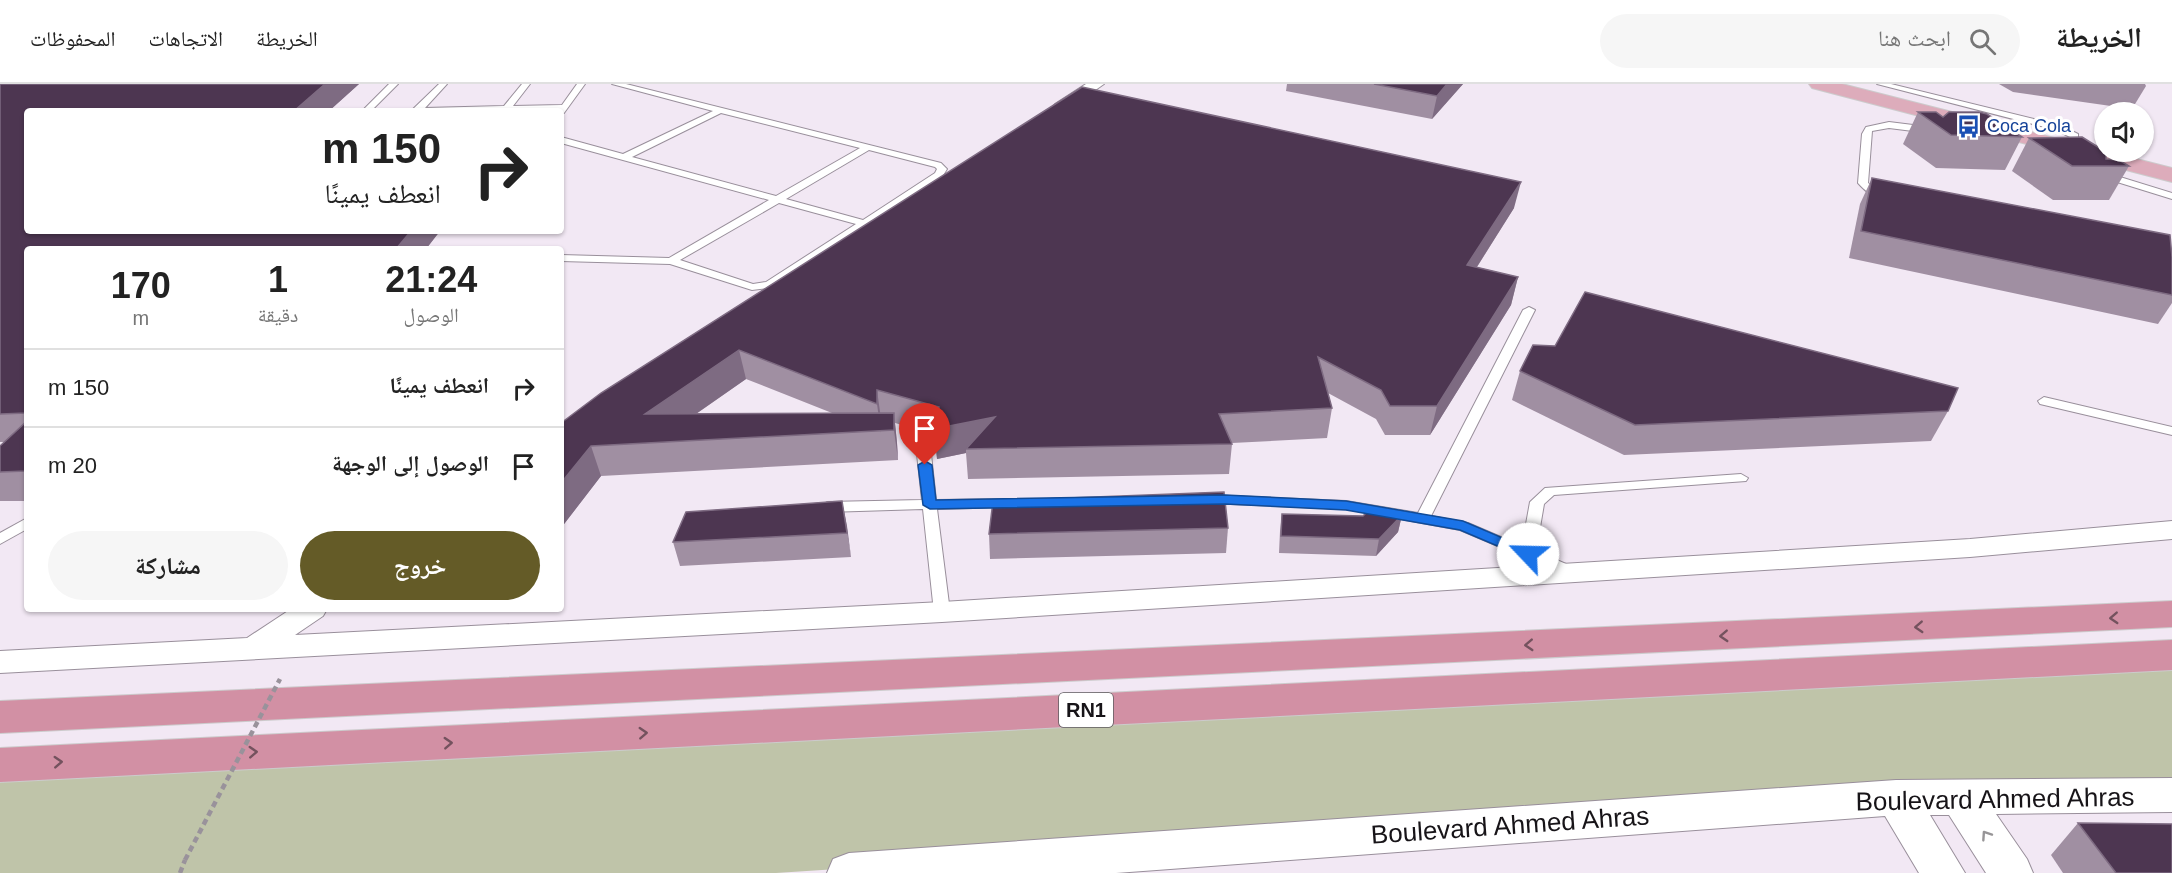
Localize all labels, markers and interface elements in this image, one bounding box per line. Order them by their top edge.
search box [1600,14,2020,68]
text: الخريطة [2056,22,2142,53]
icon: search [1966,25,1999,58]
text: ابحث هنا [1878,26,1951,51]
text: المحفوظات [30,27,115,50]
text: الاتجاهات [148,27,223,50]
text: الخريطة [256,27,318,50]
map controls [2094,102,2154,162]
button: sound [2094,102,2154,162]
bus stop icon: Coca Cola [1956,113,1982,139]
place label: Coca Cola [1987,116,2072,136]
text: 150 m [322,125,441,172]
icon: right [462,132,540,210]
text: انعطف يمينًا [325,179,441,209]
text: 1 [268,259,288,300]
text: 21:24 [385,259,477,300]
text: 170 [111,265,171,306]
text: دقيقة [258,304,298,326]
text: الوصول [404,304,459,326]
text: m [133,307,149,329]
icon: right [507,372,540,405]
text: انعطف يمينًا [390,373,489,398]
text: 150 m [48,375,109,400]
pin [899,403,950,465]
icon: arrive [908,412,941,445]
icon: arrive [507,450,540,483]
text: الوصول إلى الوجهة [332,451,489,476]
text: 20 m [48,453,97,478]
position arrow [1496,522,1560,586]
button: مشاركة [48,531,288,600]
button: خروج [300,531,540,600]
one-way arrow [2109,611,2118,624]
one-way arrow [1914,620,1923,633]
one-way arrow [1720,629,1729,642]
one-way arrow [1525,639,1534,652]
road number: RN1 [1059,693,1113,727]
one-way arrow [638,726,647,739]
one-way arrow [443,736,452,749]
one-way arrow [249,746,258,759]
one-way arrow [54,756,63,769]
street label: Boulevard Ahmed Ahras [1855,782,2135,816]
street label: Boulevard Ahmed Ahras [1370,800,1650,850]
one-way arrow [1982,831,1993,842]

